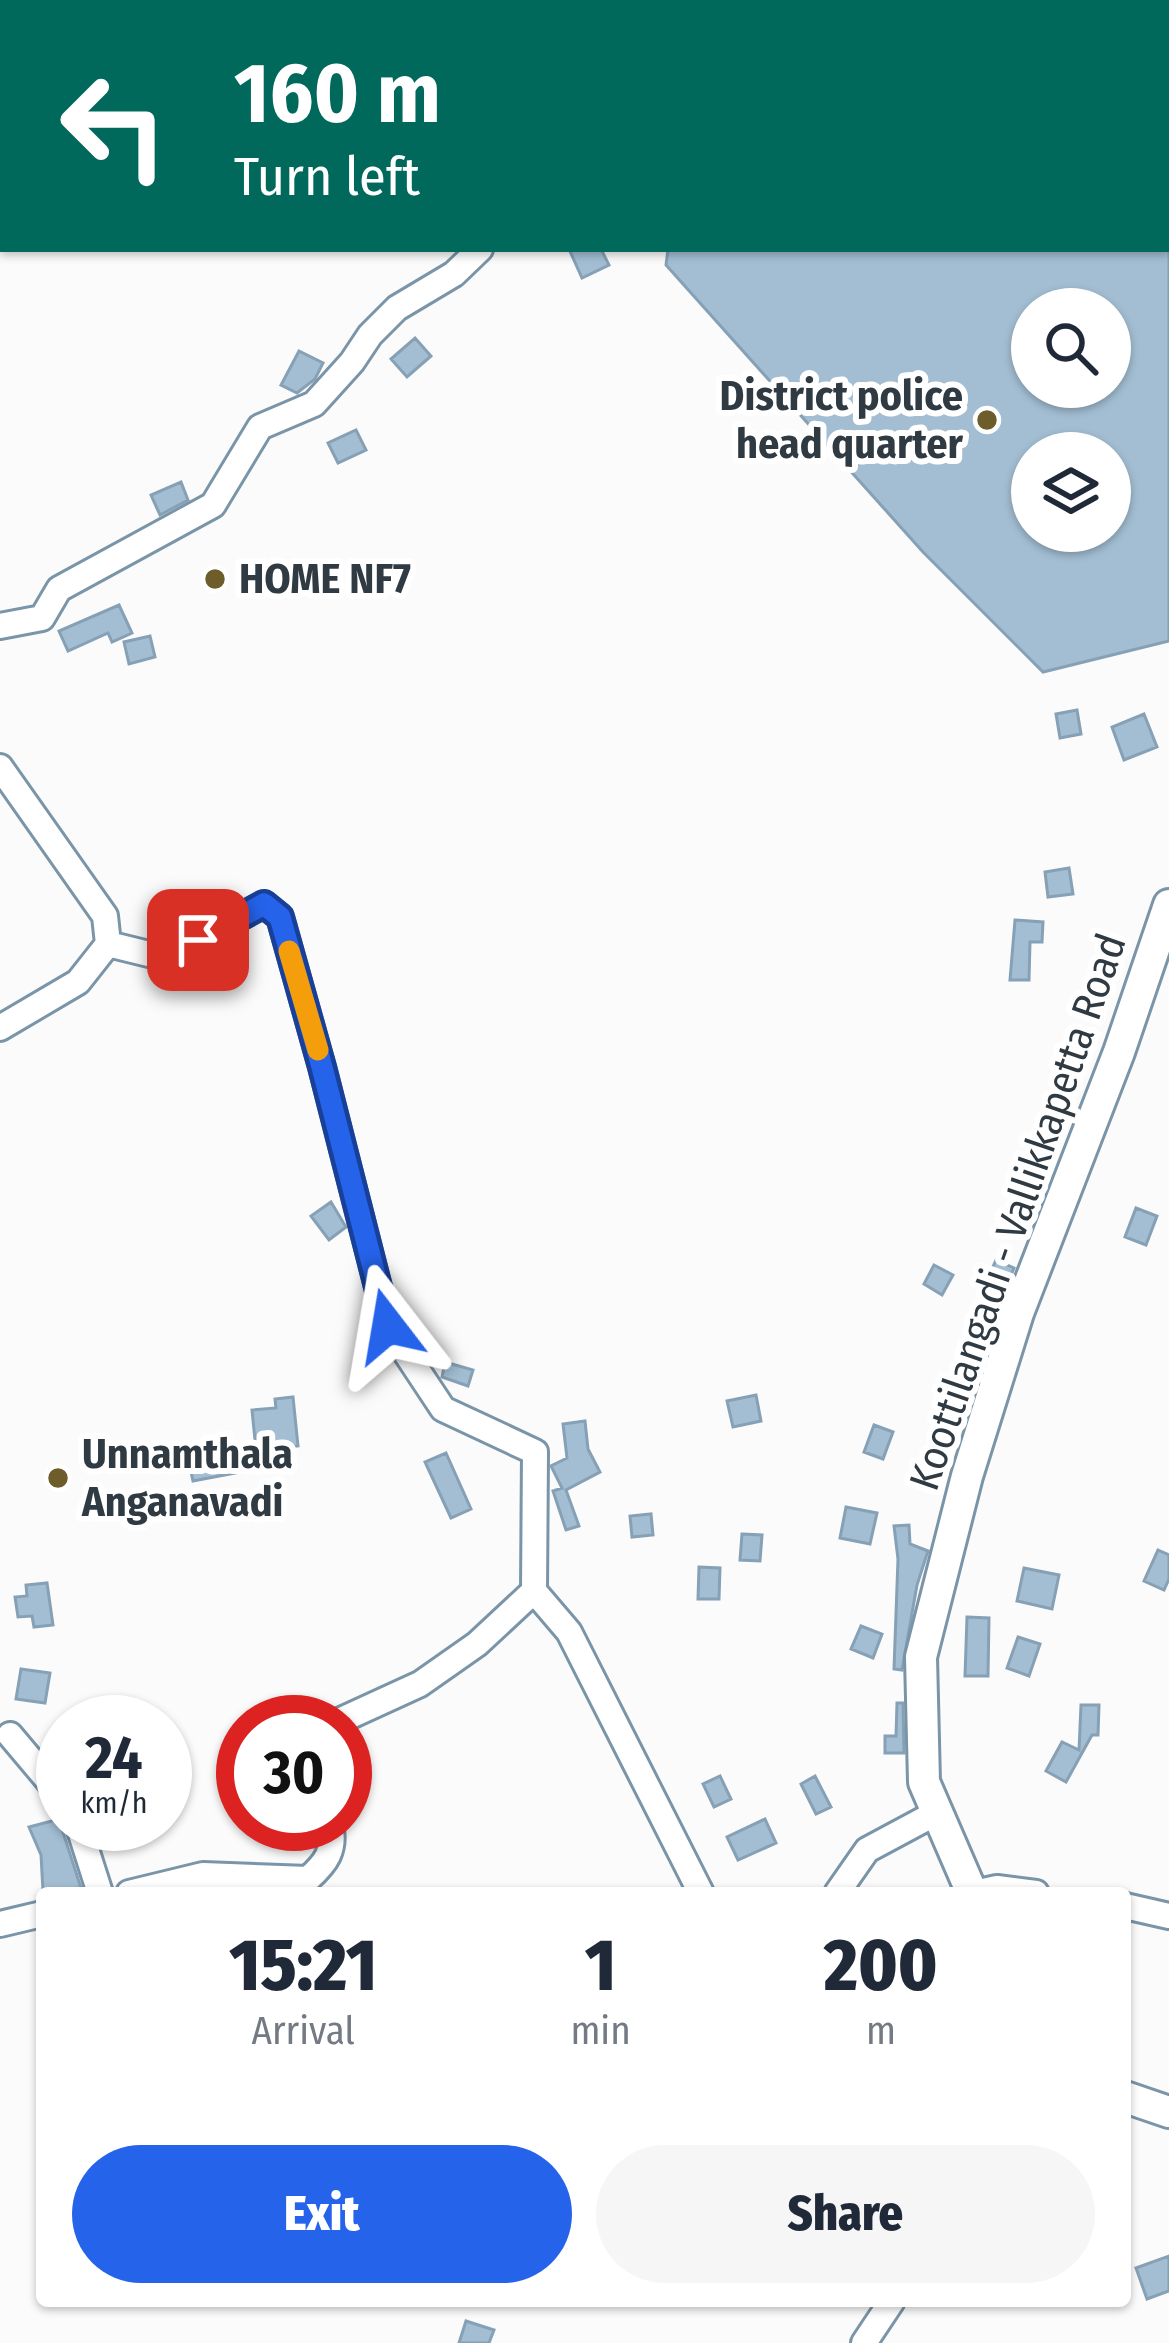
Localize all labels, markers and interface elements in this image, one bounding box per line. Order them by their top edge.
text: 160 m [234,43,441,144]
icon: left [36,48,192,204]
text: Turn left [234,145,420,209]
map controls [1011,288,1131,552]
button: search [1011,288,1131,408]
place label: District police head quarter [720,371,964,469]
marker: District police head quarter [974,407,1000,433]
button: layers [1011,432,1131,552]
place label: HOME NF7 [239,554,411,604]
marker: HOME NF7 [202,566,228,592]
pin [147,889,249,991]
icon: arrive [165,907,231,973]
street label: Koottilangadi - Vallikkapetta Road [899,927,1137,1497]
position arrow [325,1263,451,1389]
place label: Unnamthala Anganavadi [81,1429,293,1527]
marker: Unnamthala Anganavadi [45,1465,71,1491]
speed limit sign: 30 [216,1695,372,1851]
text: 24 [85,1722,143,1794]
text: km/h [81,1785,147,1821]
text: 15:21 [229,1923,377,2009]
text: 1 [585,1923,616,2009]
text: 200 [824,1923,938,2009]
text: Arrival [251,2008,355,2054]
text: min [570,2008,631,2054]
text: m [866,2008,896,2054]
button: Exit [72,2145,572,2283]
button: Share [596,2145,1095,2283]

